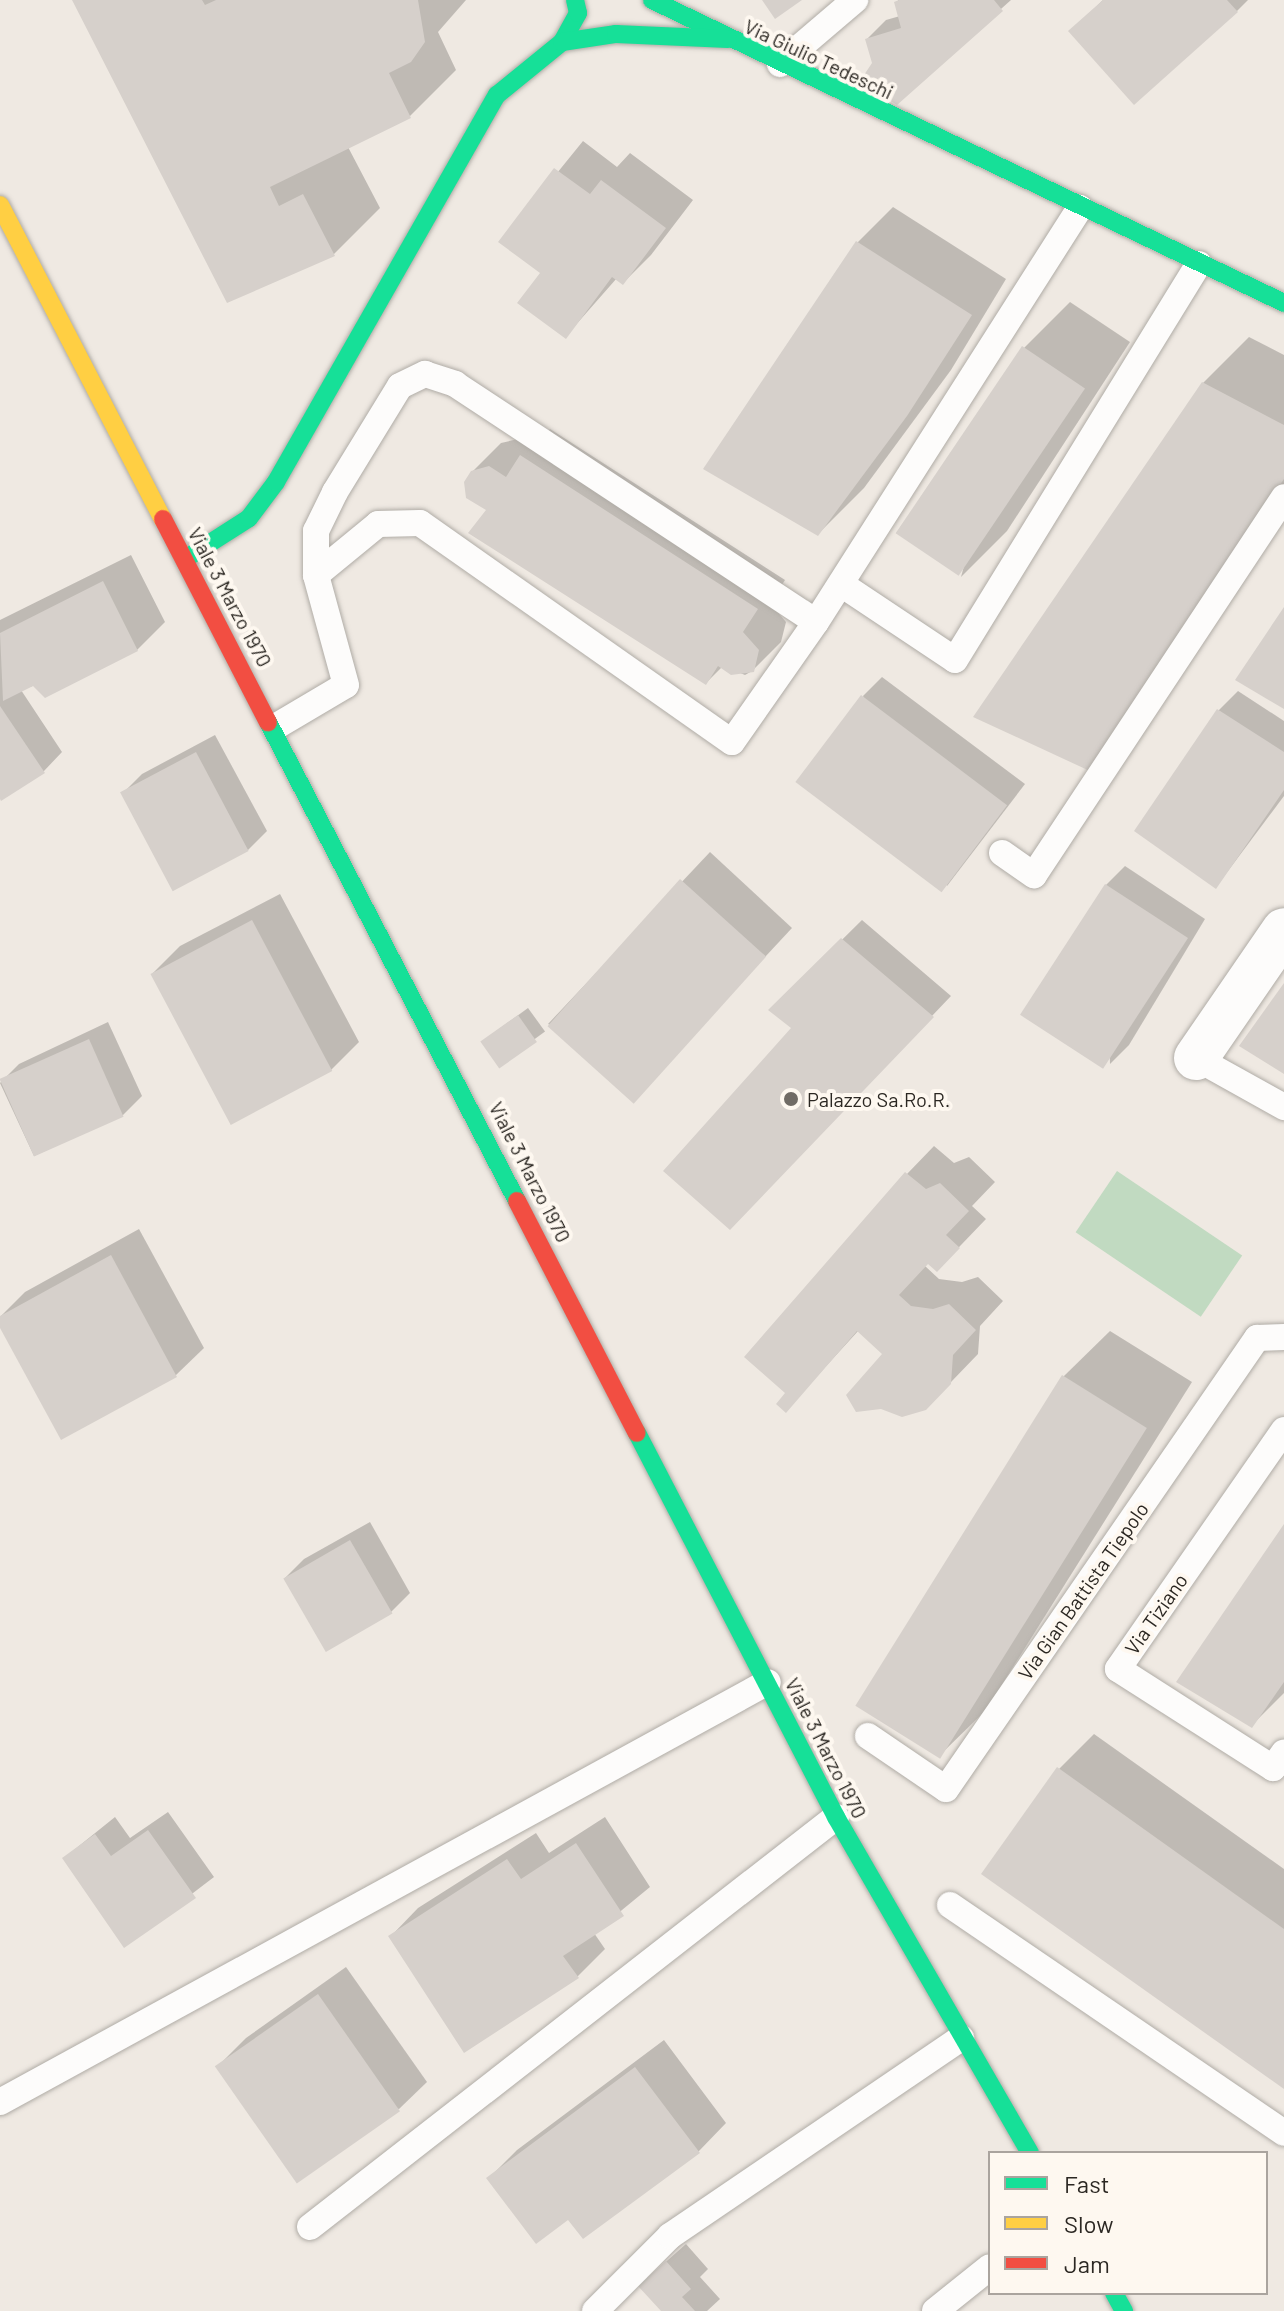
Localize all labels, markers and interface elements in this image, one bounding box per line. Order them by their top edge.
street label: Via Giulio Tedeschi [741,14,897,104]
street label: Viale 3 Marzo 1970 [183,523,277,671]
place label: Palazzo Sa.Ro.R. [807,1087,950,1111]
marker: Palazzo Sa.Ro.R. [782,1090,800,1108]
street label: Viale 3 Marzo 1970 [484,1098,576,1246]
street label: Via Gian Battista Tiepolo [1013,1498,1153,1684]
street label: Via Tiziano [1119,1569,1193,1659]
street label: Viale 3 Marzo 1970 [780,1674,872,1822]
legend [988,2151,1268,2295]
text: Fast [1064,2169,1109,2198]
text: Slow [1064,2209,1113,2238]
text: Jam [1064,2249,1110,2278]

